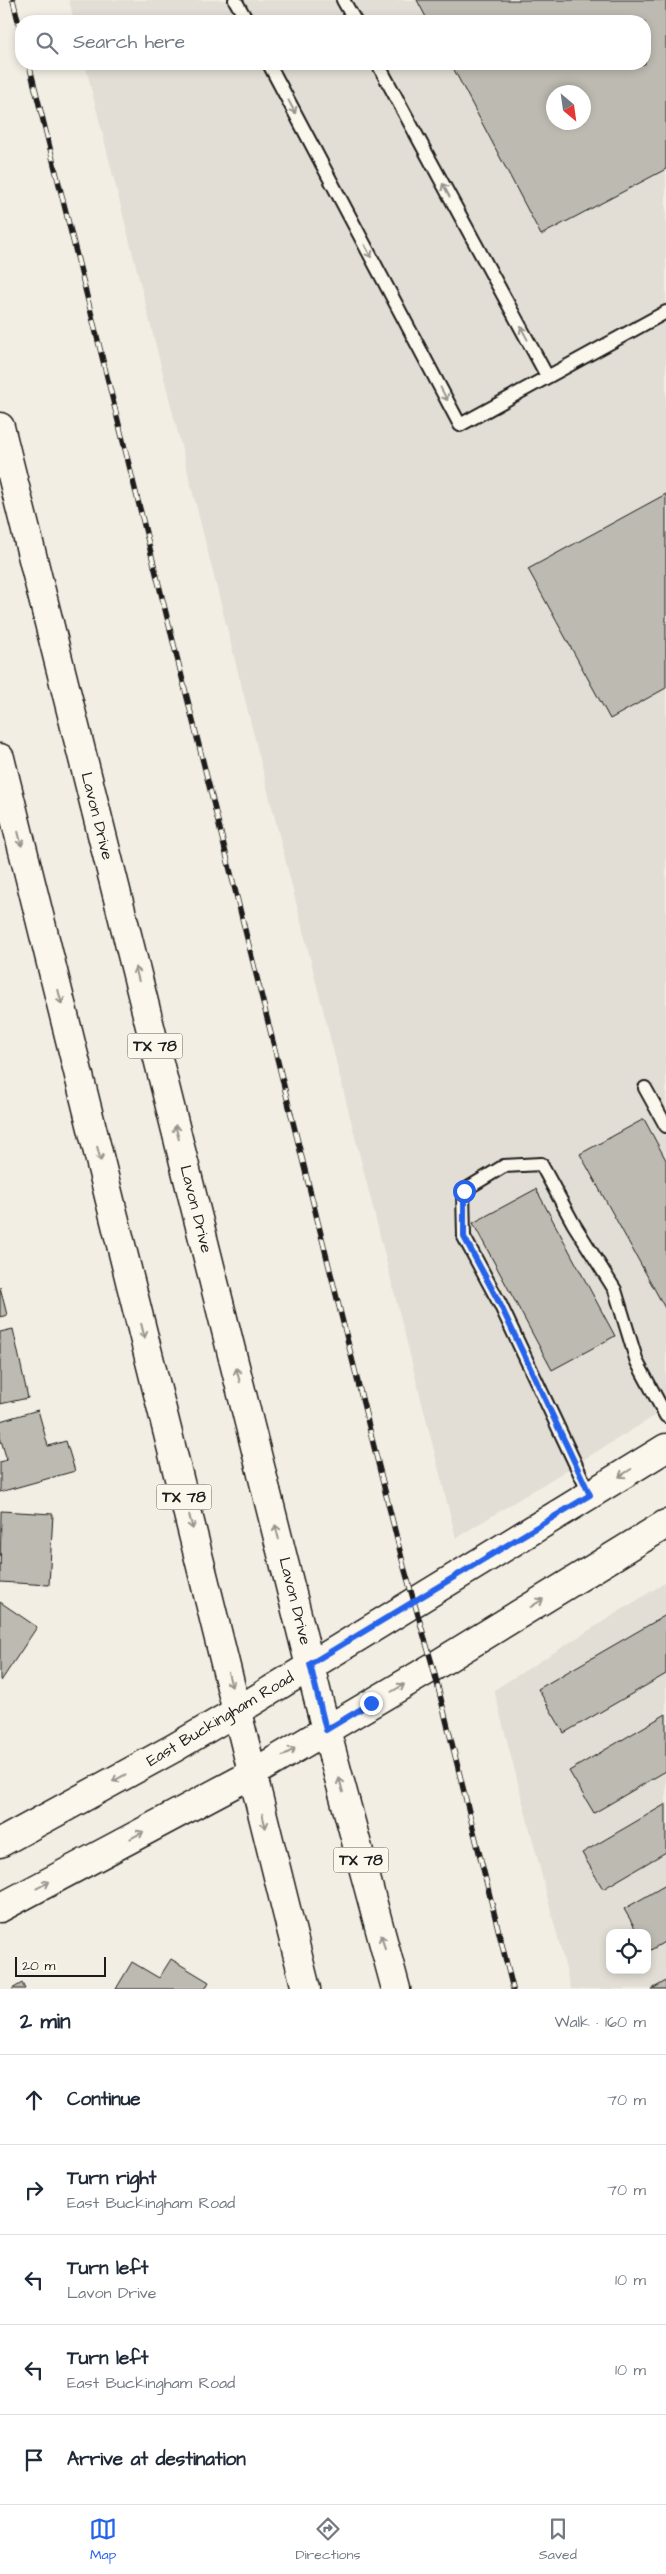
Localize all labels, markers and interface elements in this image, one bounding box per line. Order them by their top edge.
search box [15,15,651,70]
icon: search [33,29,61,57]
text: Search here [73,29,185,56]
north arrow [546,85,591,130]
one-way arrow [288,99,297,114]
one-way arrow [441,184,451,198]
one-way arrow [363,243,373,258]
one-way arrow [519,326,529,341]
one-way arrow [439,387,449,401]
street label: Lavon Drive [76,770,119,862]
one-way arrow [16,831,25,847]
one-way arrow [132,967,141,983]
one-way arrow [56,988,65,1004]
road number: TX 78 [128,1034,182,1058]
one-way arrow [172,1125,181,1141]
one-way arrow [95,1146,104,1162]
street label: Lavon Drive [175,1163,218,1255]
route start [453,1180,476,1203]
one-way arrow [139,1322,148,1338]
one-way arrow [232,1367,242,1383]
one-way arrow [618,1469,632,1479]
road number: TX 78 [156,1484,212,1510]
one-way arrow [187,1514,196,1530]
one-way arrow [272,1525,281,1541]
street label: Lavon Drive [274,1555,317,1647]
one-way arrow [530,1598,544,1608]
street label: East Buckingham Road [142,1666,298,1773]
one-way arrow [226,1672,235,1688]
one-way arrow [391,1682,405,1692]
route end [360,1692,383,1715]
one-way arrow [282,1747,296,1757]
one-way arrow [112,1774,127,1783]
one-way arrow [335,1777,345,1793]
one-way arrow [260,1813,269,1829]
one-way arrow [129,1830,144,1839]
road number: TX 78 [334,1848,388,1872]
one-way arrow [35,1880,50,1889]
map controls [606,1929,651,1974]
button: locate [606,1929,651,1974]
one-way arrow [378,1934,387,1950]
scale bar [15,1954,106,1977]
text: 20 m [22,1956,55,1976]
text: 2 min [20,2007,70,2036]
text: Walk · 160 m [554,2011,646,2033]
icon: ahead [20,2086,48,2114]
text: Continue [67,2086,141,2113]
text: 70 m [607,2089,646,2111]
text: Turn right [67,2165,156,2192]
icon: right [20,2176,48,2204]
text: 70 m [607,2179,646,2201]
text: East Buckingham Road [67,2192,235,2214]
text: Turn left [67,2255,148,2282]
icon: left [20,2266,48,2294]
text: 10 m [615,2269,646,2291]
text: Lavon Drive [67,2282,157,2304]
text: Turn left [67,2345,148,2372]
icon: left [20,2356,48,2384]
text: 10 m [615,2359,646,2381]
text: East Buckingham Road [67,2372,235,2394]
icon: arrive [20,2446,48,2474]
text: Arrive at destination [67,2446,246,2473]
tab: Map [89,2515,117,2565]
tab: Directions [295,2515,360,2565]
tab: Saved [539,2515,577,2565]

